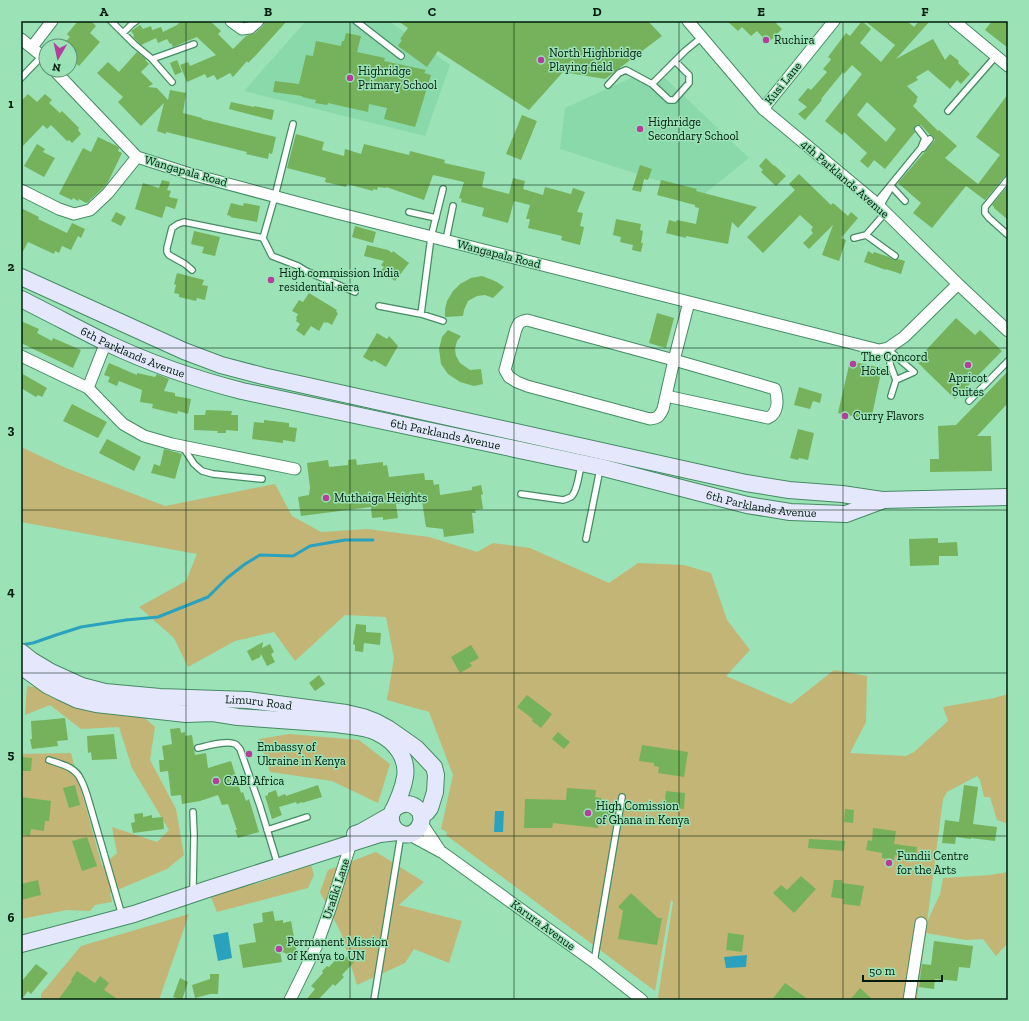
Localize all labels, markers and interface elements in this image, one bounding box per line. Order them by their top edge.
text: A [100,4,109,19]
text: B [264,4,272,19]
text: C [428,4,436,19]
text: D [592,4,602,19]
text: E [757,4,765,19]
text: F [921,4,929,19]
place label: Ruchira [774,33,815,47]
marker: Ruchira [761,35,771,45]
north arrow [38,38,78,78]
place label: North Highbridge Playing field [549,46,642,74]
marker: North Highbridge Playing field [536,55,546,65]
street label: Kusi Lane [762,59,805,107]
text: N [51,60,62,74]
place label: Highridge Primary School [358,64,437,92]
marker: Highridge Primary School [345,73,355,83]
text: 1 [8,96,14,111]
place label: Highridge Secondary School [648,115,739,143]
marker: Highridge Secondary School [635,124,645,134]
street label: 4th Parklands Avenue [798,137,892,221]
street label: Wangapala Road [143,152,229,190]
street label: Wangapala Road [456,237,543,271]
text: 2 [8,259,15,274]
place label: High commission India residential aera [279,266,399,294]
marker: High commission India residential aera [266,275,276,285]
street label: 6th Parklands Avenue [78,324,187,381]
place label: The Concord Hotel [861,350,928,378]
marker: The Concord Hotel [848,359,858,369]
marker: Apricot Suites [963,360,973,370]
place label: Apricot Suites [949,371,988,399]
place label: Curry Flavors [853,409,924,423]
marker: Curry Flavors [840,411,850,421]
street label: 6th Parklands Avenue [389,416,502,453]
text: 3 [8,422,15,437]
street label: 6th Parklands Avenue [705,488,817,520]
place label: Muthaiga Heights [334,491,427,505]
marker: Muthaiga Heights [321,493,331,503]
text: 4 [7,584,15,599]
street label: Limuru Road [225,692,293,713]
place label: Embassy of Ukraine in Kenya [257,740,346,768]
text: 5 [8,747,15,762]
marker: Embassy of Ukraine in Kenya [244,749,254,759]
place label: CABI Africa [224,774,285,788]
marker: CABI Africa [211,776,221,786]
place label: High Comission of Ghana in Kenya [596,799,690,827]
marker: High Comission of Ghana in Kenya [583,808,593,818]
place label: Fundii Centre for the Arts [897,849,969,877]
street label: Urafiki Lane [320,856,353,921]
marker: Fundii Centre for the Arts [884,858,894,868]
street label: Karura Avenue [508,897,578,953]
text: 6 [8,910,15,925]
place label: Permanent Mission of Kenya to UN [287,935,388,963]
marker: Permanent Mission of Kenya to UN [274,944,284,954]
scale bar [863,957,942,983]
text: 50 m [869,964,896,978]

